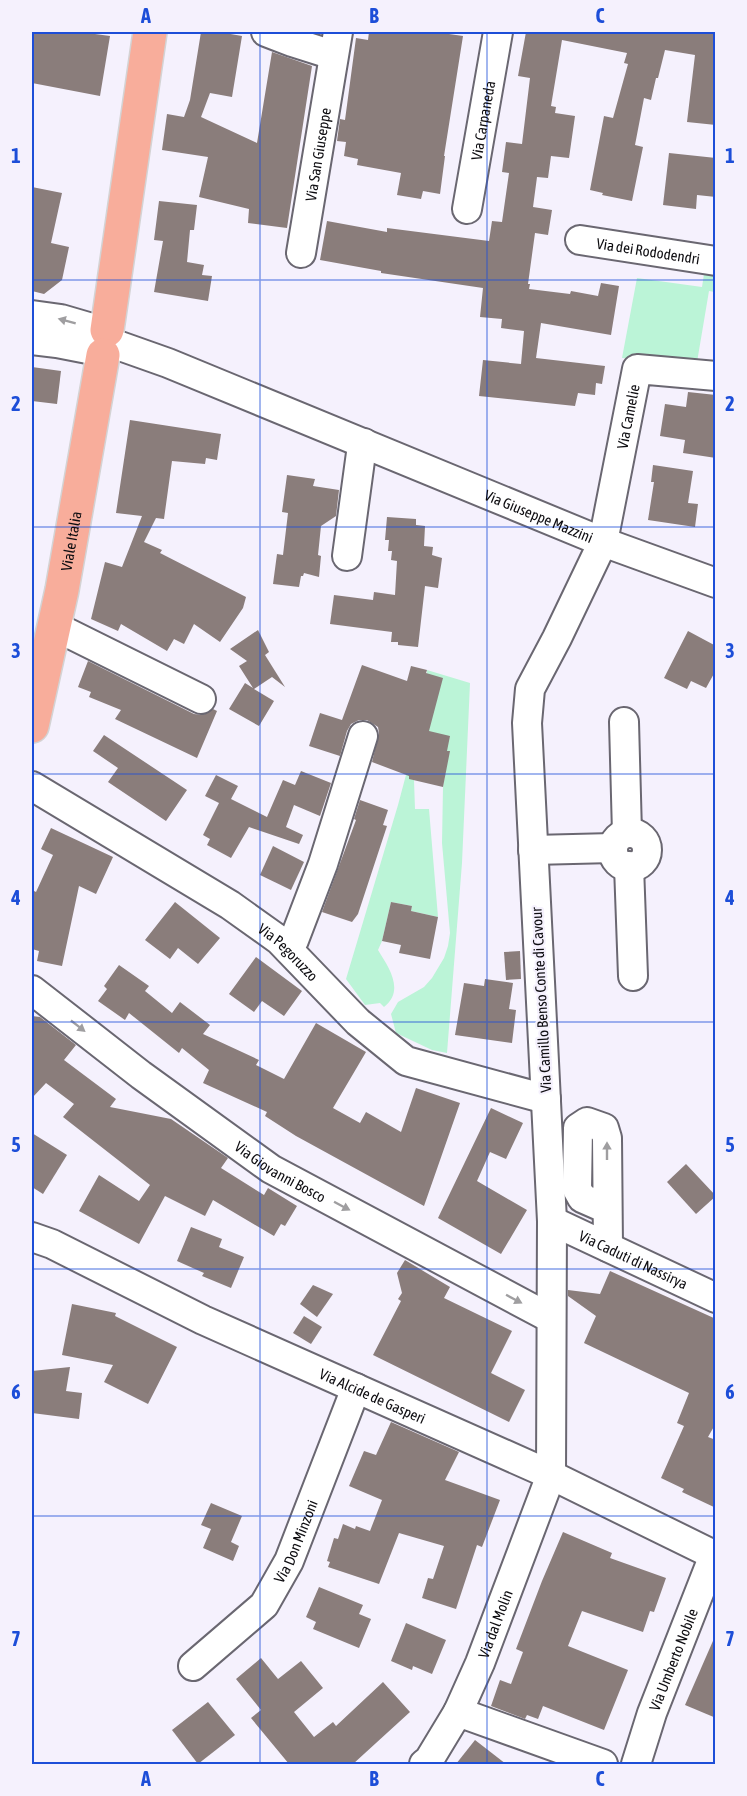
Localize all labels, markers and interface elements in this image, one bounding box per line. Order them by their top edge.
text: A [140,4,151,27]
text: B [369,4,379,27]
text: C [596,4,605,27]
street label: Via Carpaneda [467,79,498,161]
street label: Via San Giuseppe [301,106,334,202]
text: 1 [11,144,21,167]
text: 1 [725,144,735,167]
street label: Via dei Rododendri [595,234,701,267]
one-way arrow [58,316,76,325]
street label: Via Camelie [613,383,642,450]
text: 2 [11,392,21,415]
text: 2 [725,392,735,415]
street label: Via Giuseppe Mazzini [482,486,596,546]
street label: Viale Italia [57,510,84,572]
text: 3 [11,639,21,662]
text: 3 [725,639,735,662]
text: 4 [10,886,21,909]
text: 4 [724,886,735,909]
street label: Via Camillo Benso Conte di Cavour [528,906,554,1093]
street label: Via Pegoruzzo [255,919,322,984]
one-way arrow [70,1020,85,1032]
text: 5 [11,1133,21,1156]
text: 5 [725,1133,735,1156]
street label: Via Giovanni Bosco [232,1137,329,1205]
one-way arrow [602,1141,612,1160]
one-way arrow [334,1202,351,1211]
street label: Via Caduti di Nassirya [577,1227,690,1292]
one-way arrow [506,1294,523,1303]
street label: Via Alcide de Gasperi [317,1365,428,1427]
text: 6 [11,1380,21,1403]
text: 6 [725,1380,735,1403]
street label: Via Don Minzoni [270,1497,320,1586]
street label: Via dal Molin [474,1587,515,1661]
street label: Via Umberto Nobile [645,1606,701,1713]
text: 7 [11,1627,21,1650]
text: 7 [725,1627,735,1650]
text: A [140,1767,151,1790]
text: B [369,1767,379,1790]
text: C [596,1767,605,1790]

